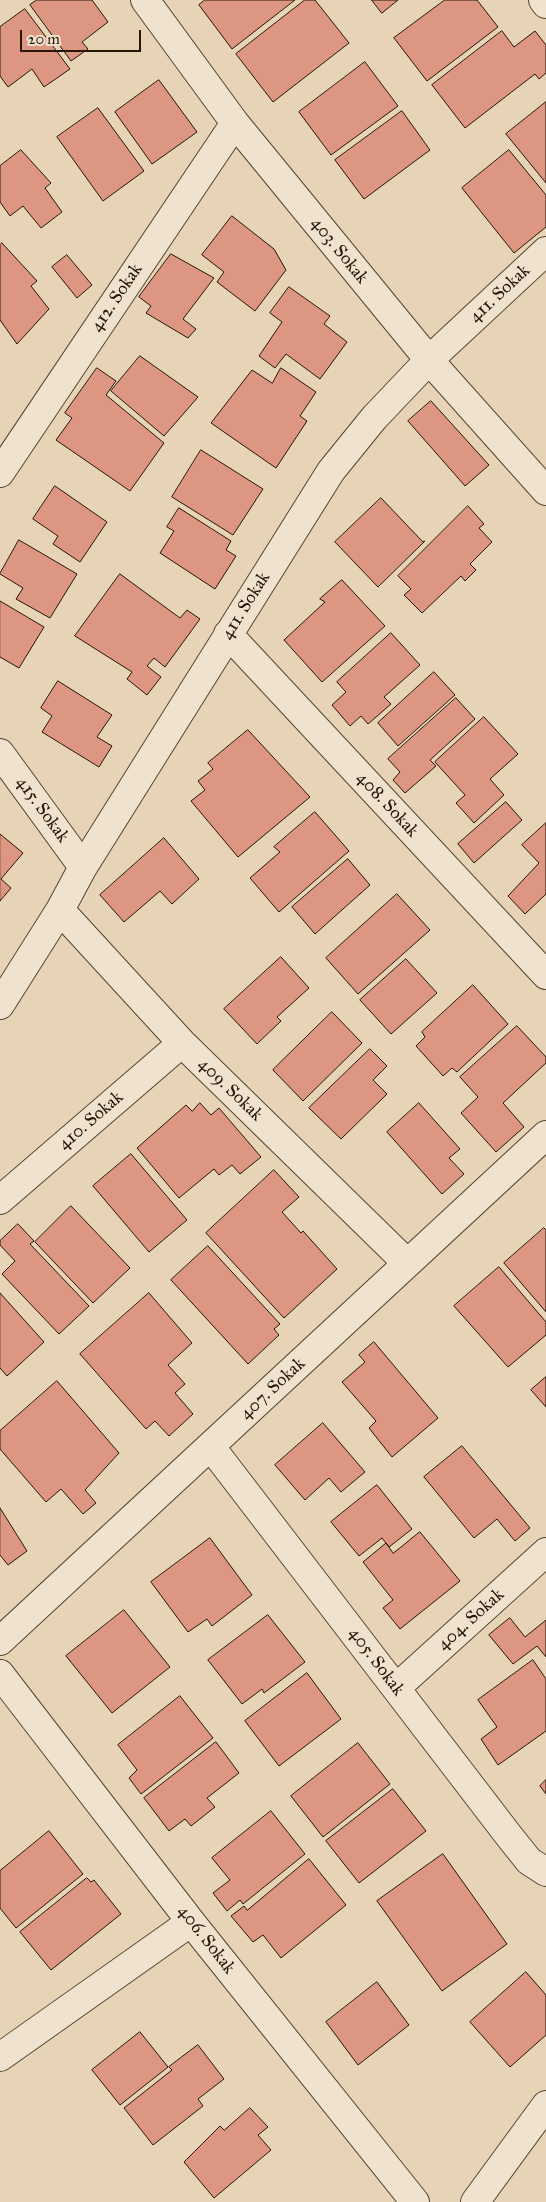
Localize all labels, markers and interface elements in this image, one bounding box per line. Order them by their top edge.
scale bar [22,20,144,52]
text: 20 m [28,30,60,48]
street label: 403. Sokak [306,213,372,289]
street label: 412. Sokak [86,260,148,336]
street label: 411. Sokak [465,260,535,328]
street label: 411. Sokak [217,568,275,644]
street label: 408. Sokak [351,768,423,842]
street label: 415. Sokak [11,773,73,847]
street label: 409. Sokak [193,1054,267,1126]
street label: 410. Sokak [54,1087,128,1155]
street label: 407. Sokak [236,1353,310,1425]
street label: 404. Sokak [433,1584,509,1656]
street label: 405. Sokak [343,1624,409,1700]
street label: 406. Sokak [173,1901,239,1979]

